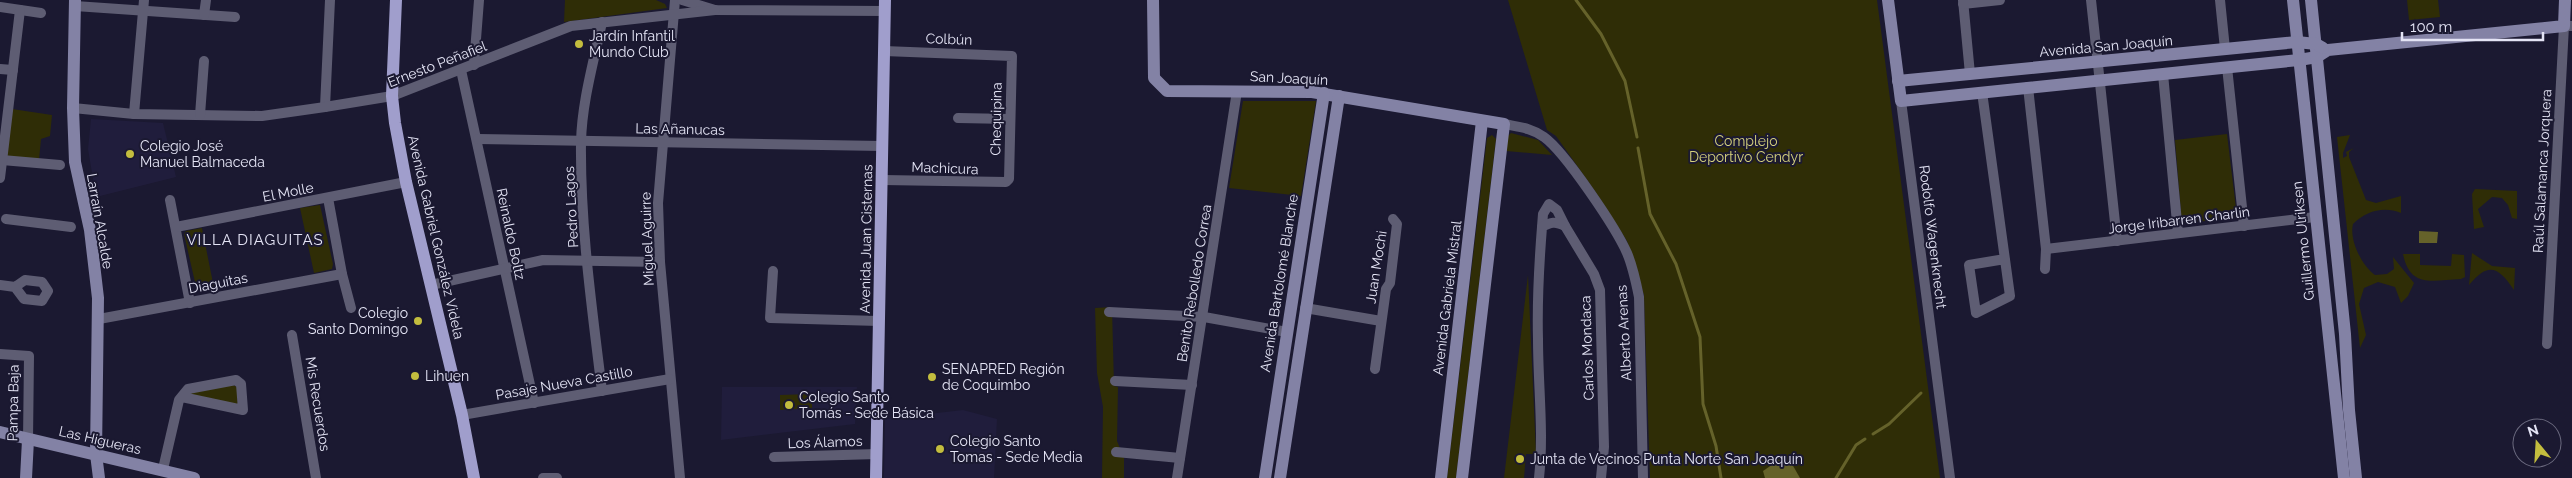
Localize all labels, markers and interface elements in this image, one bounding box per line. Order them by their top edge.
scale bar [2402,10,2543,42]
text: 100 m [2410,18,2452,36]
place label: Jardín Infantil Mundo Club [589,28,675,60]
street label: Colbún [925,30,973,48]
street label: Avenida San Joaquín [2039,32,2173,60]
street label: Ernesto Peñafiel [385,38,489,90]
marker: Jardín Infantil Mundo Club [573,38,585,50]
street label: San Joaquín [1250,68,1328,88]
street label: Chequipina [987,82,1005,156]
street label: Raúl Salamanca Jorquera [2530,89,2554,253]
street label: Las Añanucas [635,120,725,138]
street label: Avenida Gabriel González Videla [405,133,467,341]
park label: Complejo Deportivo Cendyr [1689,133,1803,165]
place label: Colegio José Manuel Balmaceda [140,138,265,170]
marker: Colegio José Manuel Balmaceda [124,148,136,160]
street label: Machicura [911,159,979,177]
street label: Avenida Juan Cisternas [857,164,875,314]
street label: Rodolfo Wagenknecht [1916,164,1950,310]
street label: Pedro Lagos [561,166,581,248]
street label: Larraín Alcalde [84,172,116,270]
street label: El Molle [261,179,315,205]
street label: Guillermo Ulriksen [2289,181,2317,301]
street label: Reinaldo Boltz [493,187,529,281]
street label: Miguel Aguirre [637,192,657,286]
street label: Avenida Bartolomé Blanche [1257,193,1301,373]
street label: Benito Rebolledo Correa [1174,203,1214,363]
street label: Jorge Iribarren Charlin [2107,203,2251,237]
street label: Avenida Gabriela Mistral [1430,219,1464,376]
street label: Juan Mochi [1362,229,1390,305]
district label: VILLA DIAGUITAS [186,231,324,249]
street label: Diaguitas [187,269,249,297]
street label: Alberto Arenas [1613,284,1635,381]
street label: Carlos Mondaca [1577,295,1597,401]
place label: Colegio Santo Domingo [308,305,408,337]
marker: Colegio Santo Domingo [412,315,424,327]
street label: Mis Recuerdos [303,356,333,453]
place label: SENAPRED Región de Coquimbo [942,361,1065,393]
street label: Pasaje Nueva Castillo [494,363,634,403]
street label: Pampa Baja [4,365,22,441]
place label: Lihuen [425,368,469,384]
marker: Lihuen [409,370,421,382]
marker: SENAPRED Región de Coquimbo [926,371,938,383]
place label: Colegio Santo Tomás - Sede Básica [799,389,934,421]
marker: Colegio Santo Tomás - Sede Básica [783,399,795,411]
north arrow [2512,418,2562,468]
text: N [2525,421,2541,440]
street label: Las Higueras [57,423,143,457]
street label: Los Álamos [787,432,863,451]
place label: Colegio Santo Tomas - Sede Media [950,433,1083,465]
marker: Colegio Santo Tomas - Sede Media [934,443,946,455]
place label: Junta de Vecinos Punta Norte San Joaquín [1530,451,1803,467]
marker: Junta de Vecinos Punta Norte San Joaquín [1514,453,1526,465]

